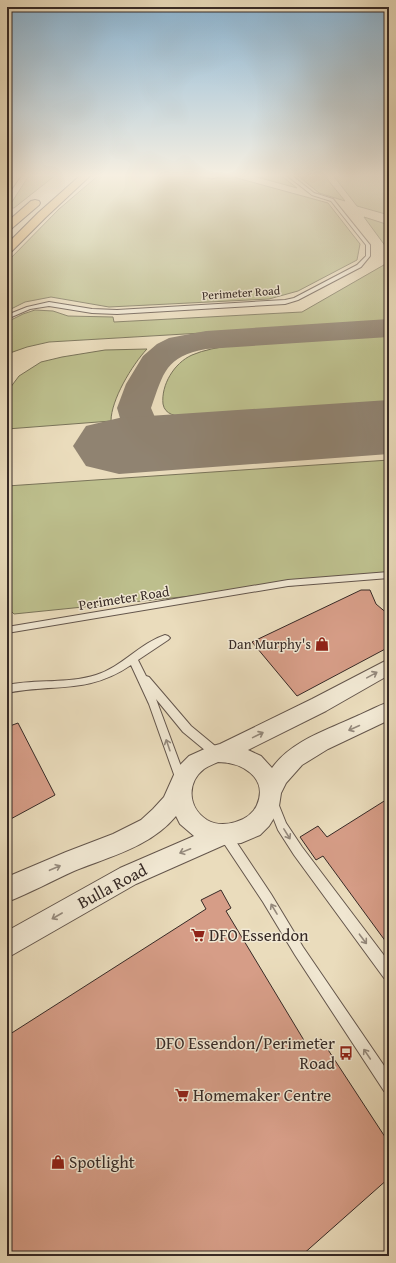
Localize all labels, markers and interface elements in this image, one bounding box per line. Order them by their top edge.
street label: Perimeter Road [201,281,281,304]
street label: Perimeter Road [77,581,171,615]
place label: Dan Murphy's [229,634,311,654]
shop icon: Dan Murphy's [314,636,330,652]
one-way arrow [366,670,378,678]
one-way arrow [349,725,361,732]
one-way arrow [251,731,263,739]
one-way arrow [163,740,171,752]
one-way arrow [283,828,291,839]
one-way arrow [179,848,191,856]
street label: Bulla Road [72,857,151,914]
one-way arrow [49,864,61,872]
one-way arrow [269,904,277,916]
one-way arrow [51,913,63,921]
place label: DFO Essendon [209,922,309,947]
supermarket icon: DFO Essendon [190,927,206,943]
one-way arrow [359,933,367,944]
place label: DFO Essendon/Perimeter Road [156,1030,335,1075]
bus stop icon: DFO Essendon/Perimeter Road [338,1045,354,1061]
one-way arrow [363,1049,371,1060]
place label: Homemaker Centre [193,1082,331,1107]
supermarket icon: Homemaker Centre [174,1087,190,1103]
place label: Spotlight [69,1149,135,1174]
shop icon: Spotlight [50,1154,66,1170]

